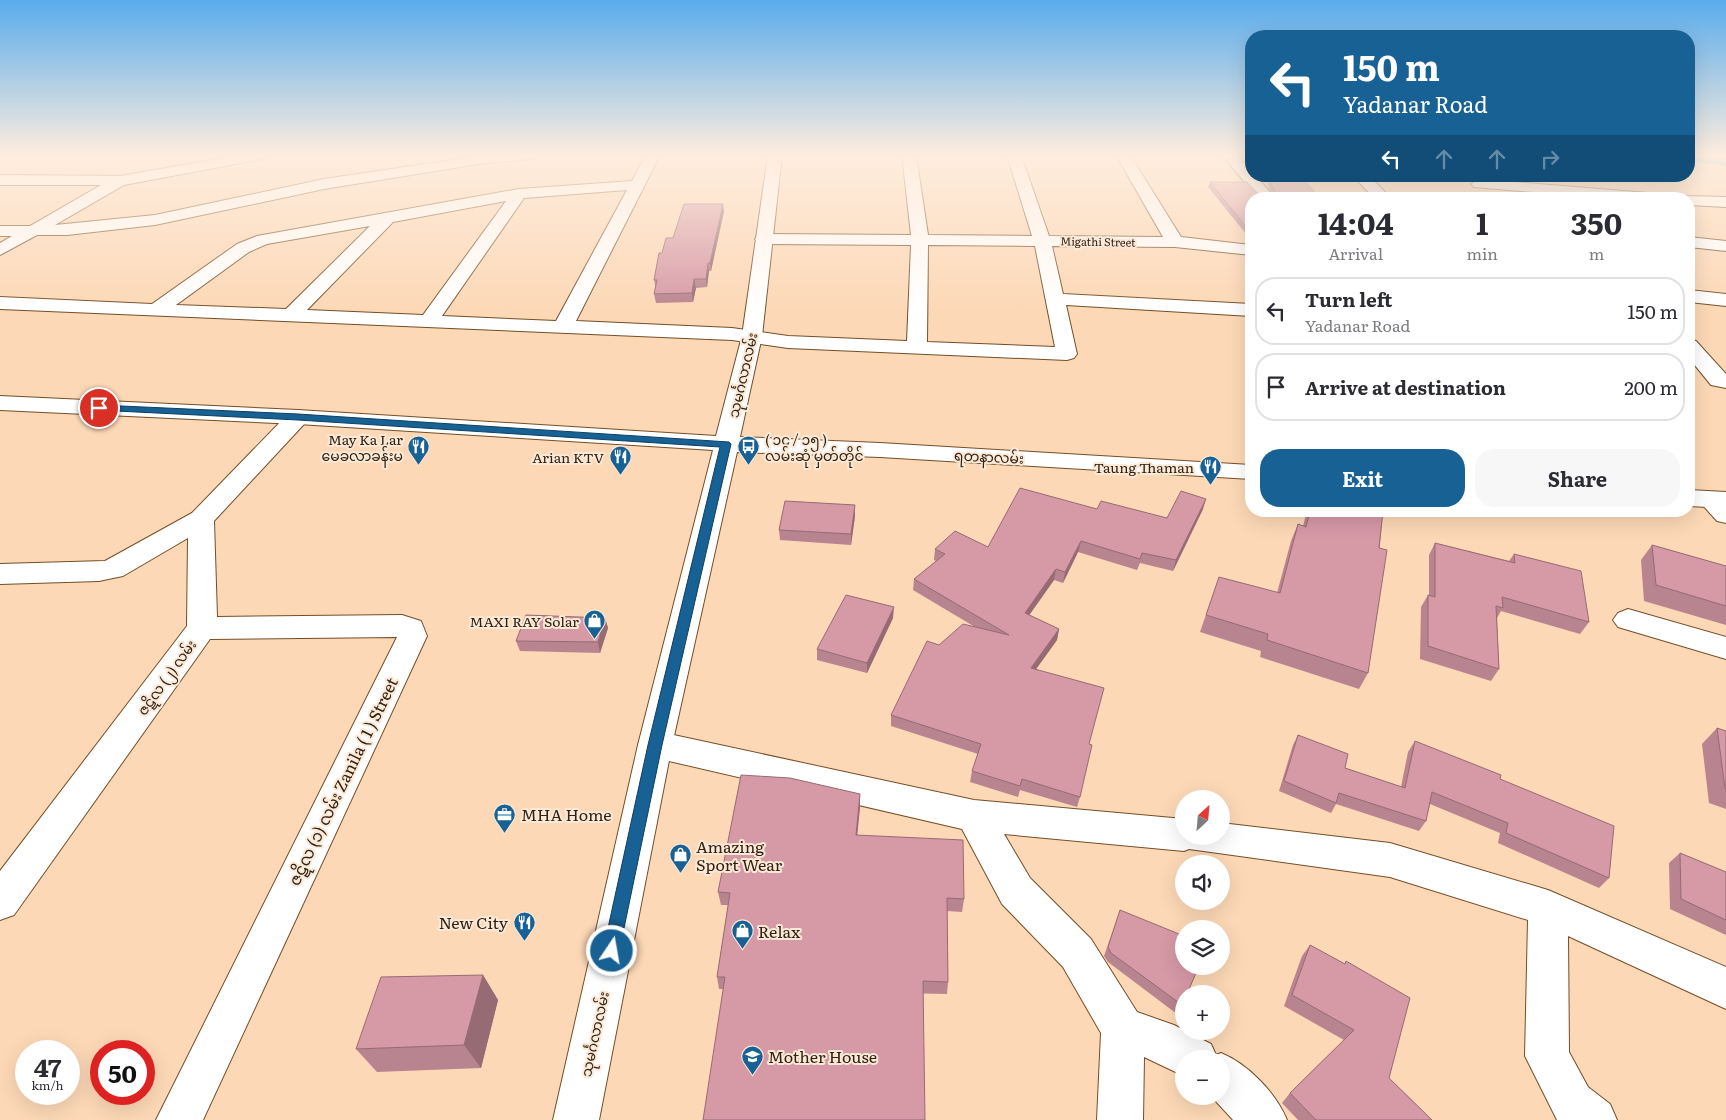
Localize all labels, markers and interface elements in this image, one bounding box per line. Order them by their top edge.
text: 150 m [1343,40,1440,92]
icon: left [1260,50,1325,115]
text: Yadanar Road [1343,87,1488,120]
icon: left [1377,145,1405,173]
icon: ahead [1430,145,1458,173]
icon: ahead [1483,145,1511,173]
icon: right [1536,145,1564,173]
text: 14:04 [1318,200,1394,244]
text: 1 [1476,200,1488,244]
text: 350 [1571,200,1622,244]
street label: Migathi Street [1060,232,1136,250]
text: Arrival [1328,241,1383,265]
text: min [1466,241,1498,265]
text: m [1589,241,1604,265]
text: Turn left [1305,285,1392,313]
icon: left [1262,297,1290,325]
text: 150 m [1627,297,1678,325]
text: Yadanar Road [1305,313,1410,337]
street label: သုမင်္ဂလာလမ်း [722,330,764,420]
icon: arrive [1262,373,1290,401]
text: Arrive at destination [1305,373,1506,401]
text: 200 m [1624,373,1678,401]
pin [78,387,120,429]
icon: arrive [85,394,113,422]
place label: May Ka Lar မေခလာခန်းမ [322,429,403,468]
place label: ( ၁၄ / ၁၅ ) လမ်းဆုံ မှတ်တိုင် [765,429,864,468]
restaurant icon: May Ka Lar မေခလာခန်းမ [407,435,431,466]
bus stop icon: ( ၁၄ / ၁၅ ) လမ်းဆုံ မှတ်တိုင် [737,435,761,466]
street label: ရတနာလမ်း [953,444,1024,471]
restaurant icon: Arian KTV [608,445,632,476]
place label: Arian KTV [532,447,605,467]
button: Exit [1260,449,1465,507]
button: Share [1475,449,1680,507]
restaurant icon: Taung Thaman [1198,455,1222,486]
place label: Taung Thaman [1094,457,1194,477]
shop icon: MAXI RAY Solar [583,609,607,640]
place label: MAXI RAY Solar [469,611,579,631]
street label: ဇဋိလ (၂) လမ်း [132,635,203,721]
street label: ဇဋိလ (၁) လမ်း Zanila ( 1 ) Street [281,672,406,890]
north arrow [1175,790,1230,845]
map controls [1175,790,1230,1105]
office icon: MHA Home [493,802,517,833]
place label: MHA Home [521,802,612,826]
place label: Amazing Sport Wear [696,834,783,876]
shop icon: Amazing Sport Wear [668,843,692,874]
button: sound [1175,855,1230,910]
place label: New City [439,910,509,934]
restaurant icon: New City [512,910,536,941]
shop icon: Relax [730,919,754,950]
place label: Relax [758,919,801,943]
button: layers [1175,920,1230,975]
position arrow [585,924,637,976]
button: + [1175,985,1230,1040]
street label: သုမင်္ဂလာလမ်း [575,989,616,1079]
speed limit sign: 50 [90,1040,155,1105]
school or university icon: Mother House [740,1044,764,1075]
place label: Mother House [768,1044,877,1068]
text: 47 [34,1048,61,1085]
button: − [1175,1050,1230,1105]
text: km/h [32,1076,63,1094]

